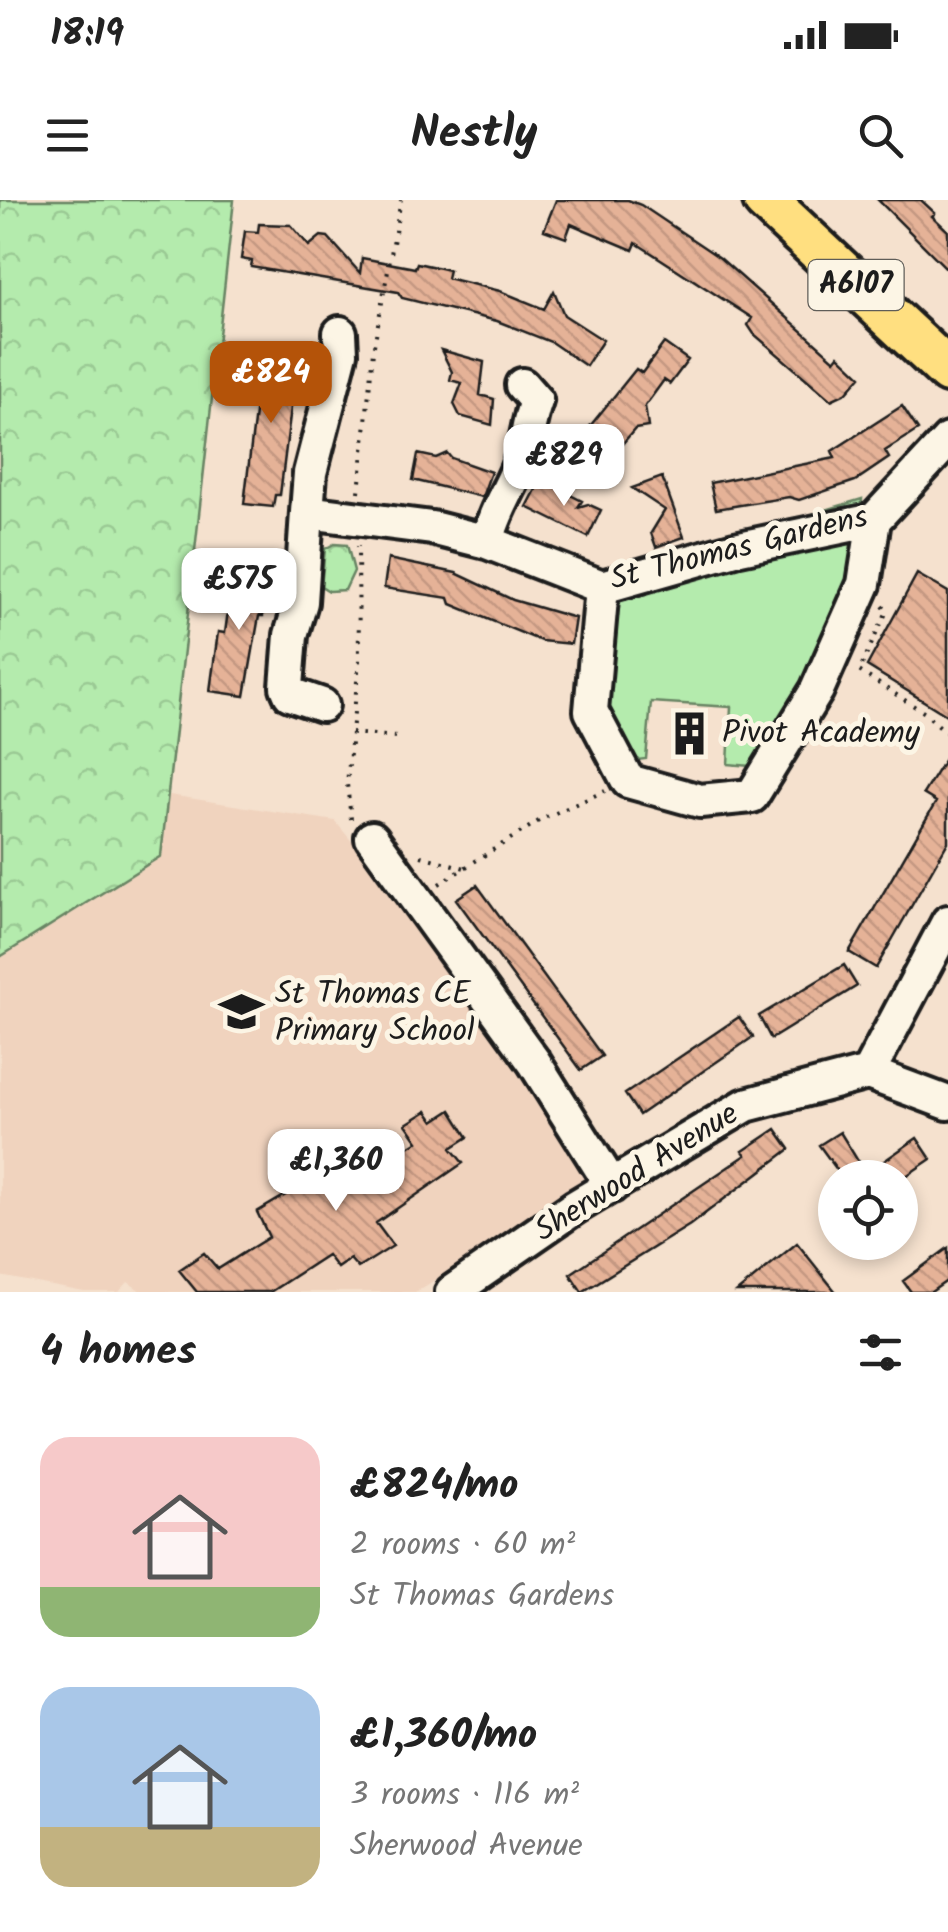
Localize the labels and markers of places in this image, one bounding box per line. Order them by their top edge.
pin: £824 [212,341,330,426]
pin: £829 [505,424,623,509]
pin: £575 [180,548,298,633]
place label: Pivot Academy [722,708,921,759]
building icon: Pivot Academy [665,709,713,757]
place label: St Thomas CE Primary School [275,969,475,1057]
school or university icon: St Thomas CE Primary School [218,988,266,1036]
pin: £1,360 [255,1129,417,1214]

